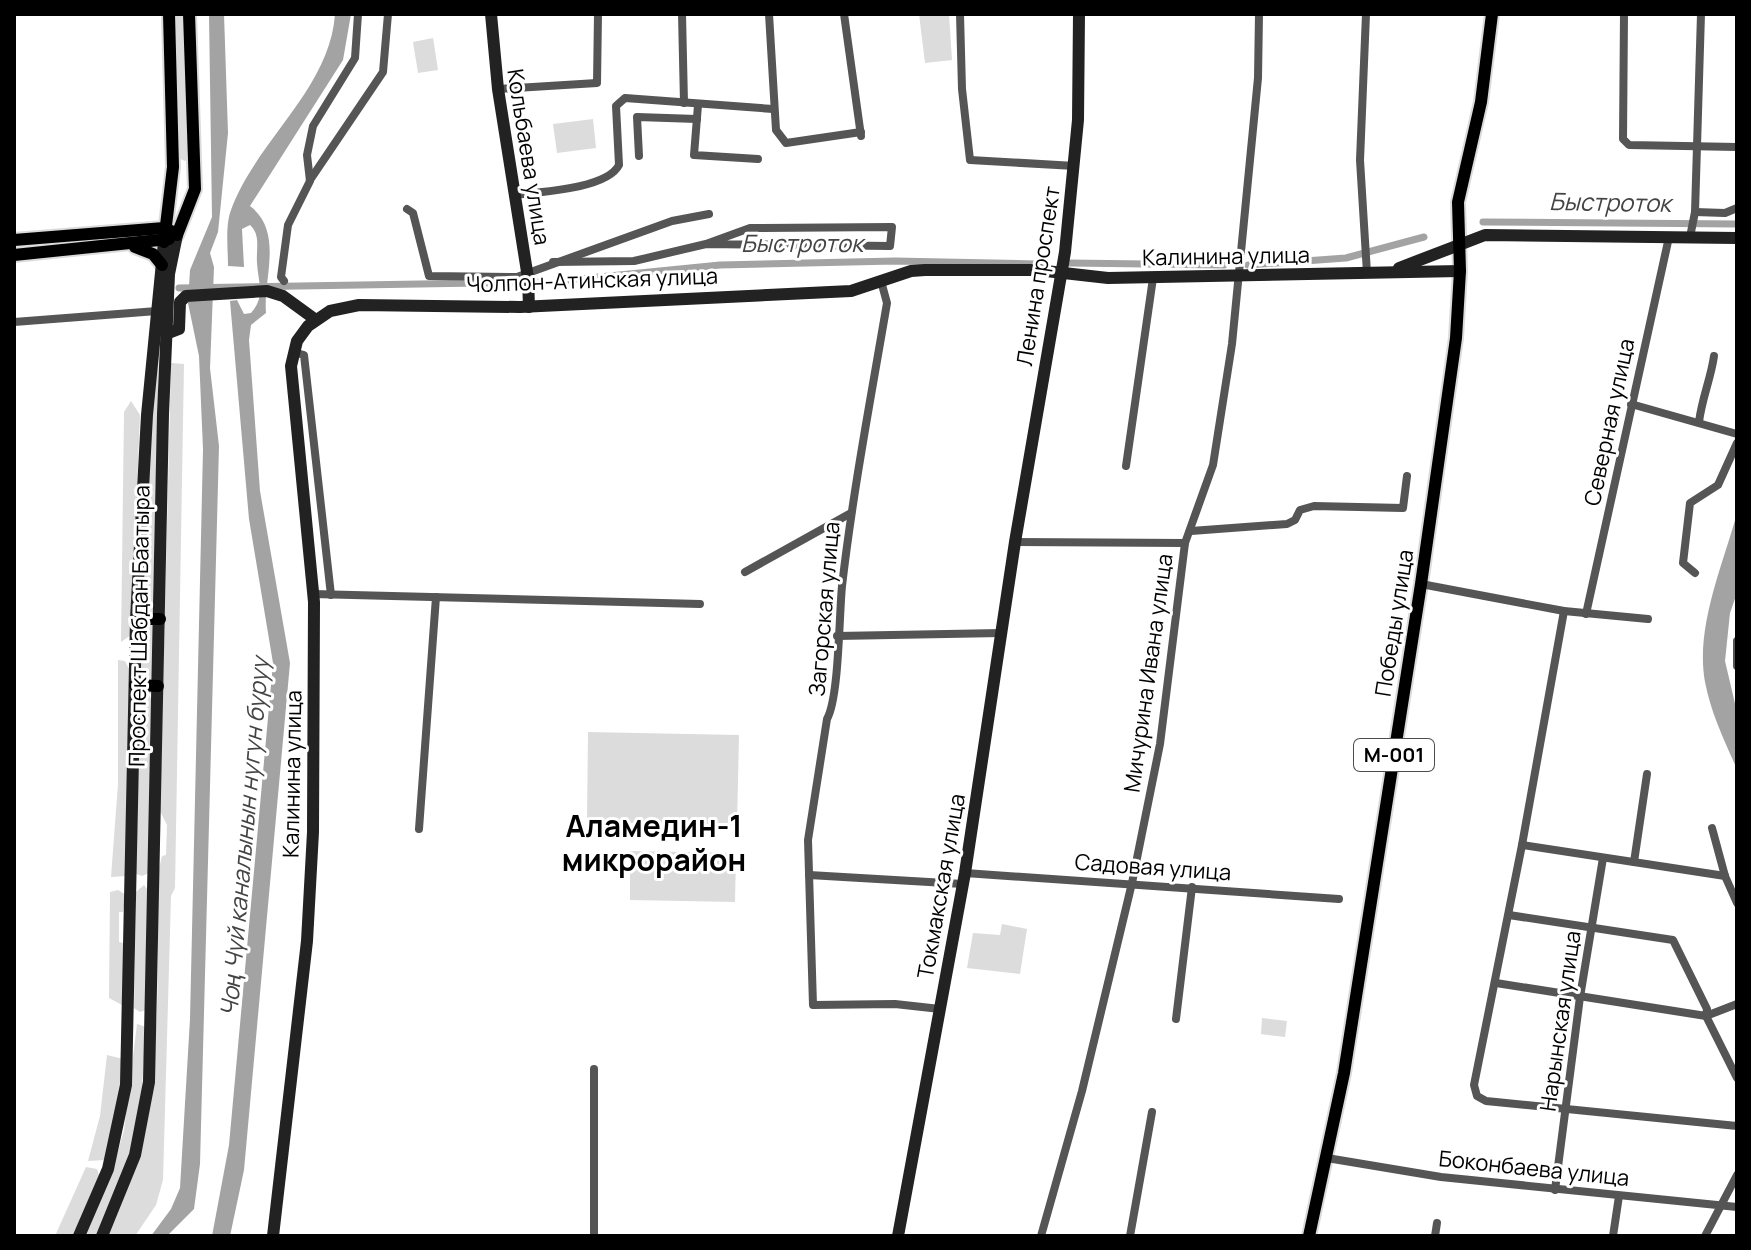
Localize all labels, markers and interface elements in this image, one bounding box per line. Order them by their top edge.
street label: Кольбаева улица [500,67,558,247]
street label: Ленина проспект [1009,184,1067,368]
water label: Быстроток [1549,184,1674,219]
water label: Быстроток [741,226,866,259]
street label: Калинина улица [1142,240,1310,272]
street label: Чолпон-Атинская улица [466,261,718,299]
street label: Северная улица [1577,336,1641,508]
street label: Проспект Шабдан Баатыра [122,485,156,767]
street label: Загорская улица [801,520,847,698]
street label: Победы улица [1368,547,1420,699]
street label: Мичурина Ивана улица [1116,552,1180,794]
water label: Чоң Чүй каналынын нугун буруу [211,653,276,1018]
street label: Калинина улица [276,690,308,858]
road number: М-001 [1354,739,1434,771]
street label: Токмакская улица [910,791,972,981]
district label: Аламедин-1 микрорайон [562,805,746,880]
street label: Садовая улица [1074,847,1232,887]
street label: Нарынская улица [1532,929,1588,1113]
street label: Боконбаева улица [1437,1143,1631,1193]

